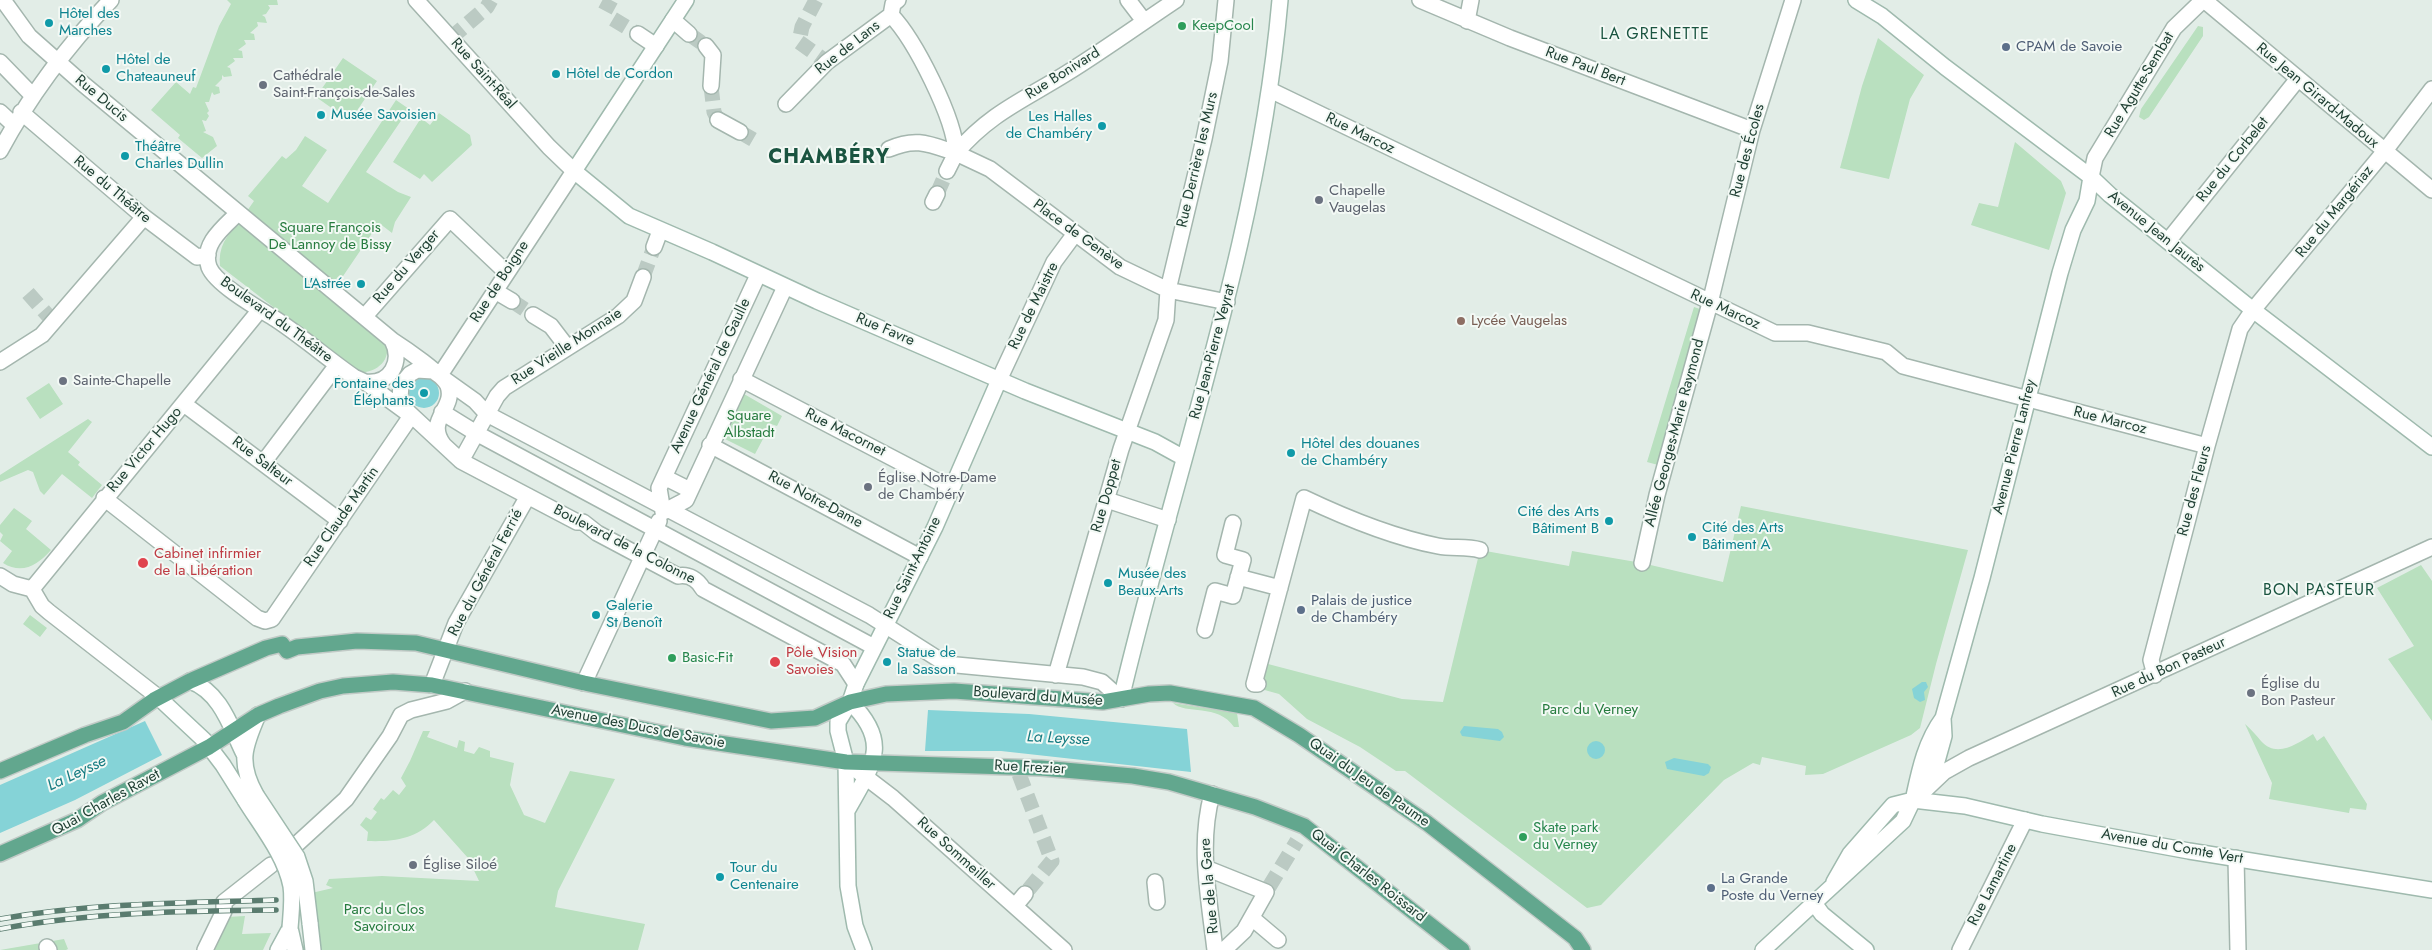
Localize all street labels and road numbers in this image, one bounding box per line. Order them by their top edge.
street label: Rue de Lans [812,17,884,79]
street label: Rue Agutte-Sembat [2101,29,2179,141]
street label: Rue Saint-Réal [446,35,520,113]
street label: Rue Jean Girard-Madoux [2252,39,2382,153]
street label: Rue Bonivard [1022,44,1104,104]
street label: Rue Paul Bert [1542,44,1628,90]
street label: Rue Ducis [71,72,131,126]
street label: Rue Derrière les Murs [1174,91,1222,229]
street label: Rue des Écoles [1727,102,1769,200]
street label: Rue Marcoz [1322,110,1398,158]
street label: Rue du Corbelet [2193,114,2273,206]
street label: Rue du Théâtre [70,152,154,228]
street label: Rue du Margériaz [2292,162,2378,262]
street label: Avenue Jean Jaurès [2104,187,2208,277]
street label: Place de Genève [1029,196,1127,274]
street label: Rue du Verger [370,226,444,308]
street label: Rue de Boigne [467,238,533,326]
street label: Rue de Maistre [1005,259,1063,353]
street label: Boulevard du Théâtre [216,273,336,367]
street label: Rue Jean-Pierre Veyrat [1186,283,1240,421]
street label: Rue Marcoz [1687,286,1763,334]
street label: Avenue Général de Gaulle [667,296,755,456]
street label: Rue Vieille Monnaie [508,305,626,389]
street label: Rue Favre [853,310,917,350]
street label: Allée Georges-Marie Raymond [1641,337,1709,529]
street label: Avenue Pierre Lanfrey [1990,378,2040,516]
street label: Rue Marcoz [2072,403,2148,439]
street label: Rue Victor Hugo [104,404,186,496]
street label: Rue Macornet [802,405,888,461]
street label: Rue Salteur [228,433,296,491]
street label: Rue des Fleurs [2174,444,2216,538]
street label: Rue Doppet [1088,457,1126,535]
street label: Rue Claude Martin [301,464,383,570]
street label: Rue Notre-Dame [765,468,865,532]
street label: Boulevard de la Colonne [550,501,698,589]
street label: Rue du Général Ferrié [445,506,527,640]
street label: Rue Saint-Antoine [880,514,946,622]
street label: Rue du Bon Pasteur [2109,634,2229,702]
street label: Boulevard du Musée [973,683,1103,711]
street label: Avenue des Ducs de Savoie [550,701,726,753]
street label: Quai du Jeu de Paume [1305,735,1433,831]
street label: Rue Frezier [994,757,1066,779]
street label: Quai Charles Ravet [49,766,163,840]
street label: Rue Sommeiller [913,814,999,894]
street label: Quai Charles Roissard [1307,825,1429,927]
street label: Avenue du Comte Vert [2100,826,2244,868]
street label: Rue de la Gare [1197,837,1223,935]
street label: Rue Lamartine [1965,841,2021,929]

